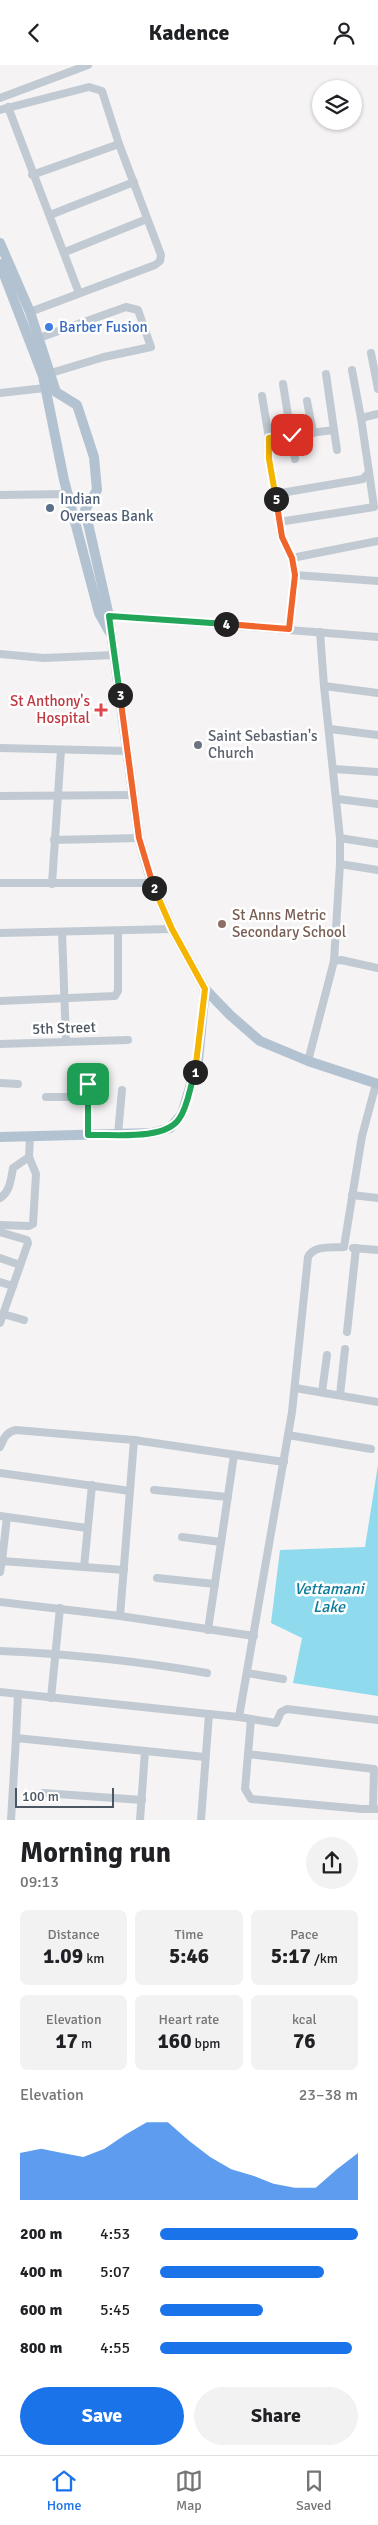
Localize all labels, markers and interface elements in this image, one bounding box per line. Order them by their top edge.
icon: back [20,19,48,47]
text: Kadence [149,19,229,46]
icon: person [330,19,358,47]
map controls [312,80,362,130]
button: layers [312,80,362,130]
place label: Barber Fusion [59,318,148,336]
marker: Barber Fusion [43,321,55,333]
pin [271,414,313,456]
icon: check [278,421,306,449]
pin: 5 [264,487,288,511]
place label: Indian Overseas Bank [60,490,154,525]
text: 5 [273,491,280,508]
marker: Indian Overseas Bank [44,502,56,514]
pin: 4 [214,611,238,637]
text: 4 [223,616,230,633]
pin: 3 [108,683,132,707]
text: 3 [117,687,124,704]
place label: St Anthony's Hospital [10,692,90,727]
marker: St Anthony's Hospital [94,703,108,717]
place label: Saint Sebastian's Church [208,727,318,762]
marker: Saint Sebastian's Church [192,739,204,751]
pin: 2 [142,875,166,901]
text: 2 [151,880,158,897]
place label: St Anns Metric Secondary School [232,906,346,941]
marker: St Anns Metric Secondary School [216,918,228,930]
street label: 5th Street [32,1018,96,1038]
pin: 1 [182,1059,208,1085]
pin [67,1063,109,1105]
text: 1 [192,1064,199,1081]
icon: arrive [74,1070,102,1098]
water label: Vettamani Lake [294,1579,365,1617]
scale bar [15,1785,114,1808]
text: 100 m [22,1788,59,1805]
text: Morning run [20,1836,171,1870]
button: share [306,1837,358,1889]
text: 09:13 [20,1872,59,1892]
text: Distance [48,1926,100,1943]
text: Time [175,1926,203,1943]
text: Pace [290,1926,318,1943]
text: 1.09 [43,1943,83,1969]
text: 5:46 [169,1943,209,1969]
text: 5:17 [271,1943,311,1969]
text: km [83,1950,104,1967]
text: /km [311,1950,338,1967]
text: Elevation [46,2011,102,2028]
text: Heart rate [159,2011,219,2028]
text: kcal [292,2011,317,2028]
text: 17 [55,2028,78,2054]
text: 160 [157,2028,191,2054]
text: 76 [293,2028,316,2054]
text: m [78,2035,92,2052]
text: bpm [191,2035,221,2052]
text: Elevation [20,2085,84,2105]
text: 23–38 m [299,2085,358,2105]
text: 200 m [20,2224,62,2244]
text: 4:53 [100,2224,130,2244]
text: 400 m [20,2262,62,2282]
text: 5:07 [100,2262,130,2282]
text: 600 m [20,2300,62,2320]
text: 5:45 [100,2300,130,2320]
text: 800 m [20,2338,62,2358]
text: 4:55 [100,2338,130,2358]
button: Save [20,2387,184,2445]
button: Share [194,2387,358,2445]
tab: Home [47,2467,82,2514]
tab: Map [175,2467,203,2514]
tab: Saved [296,2467,331,2514]

